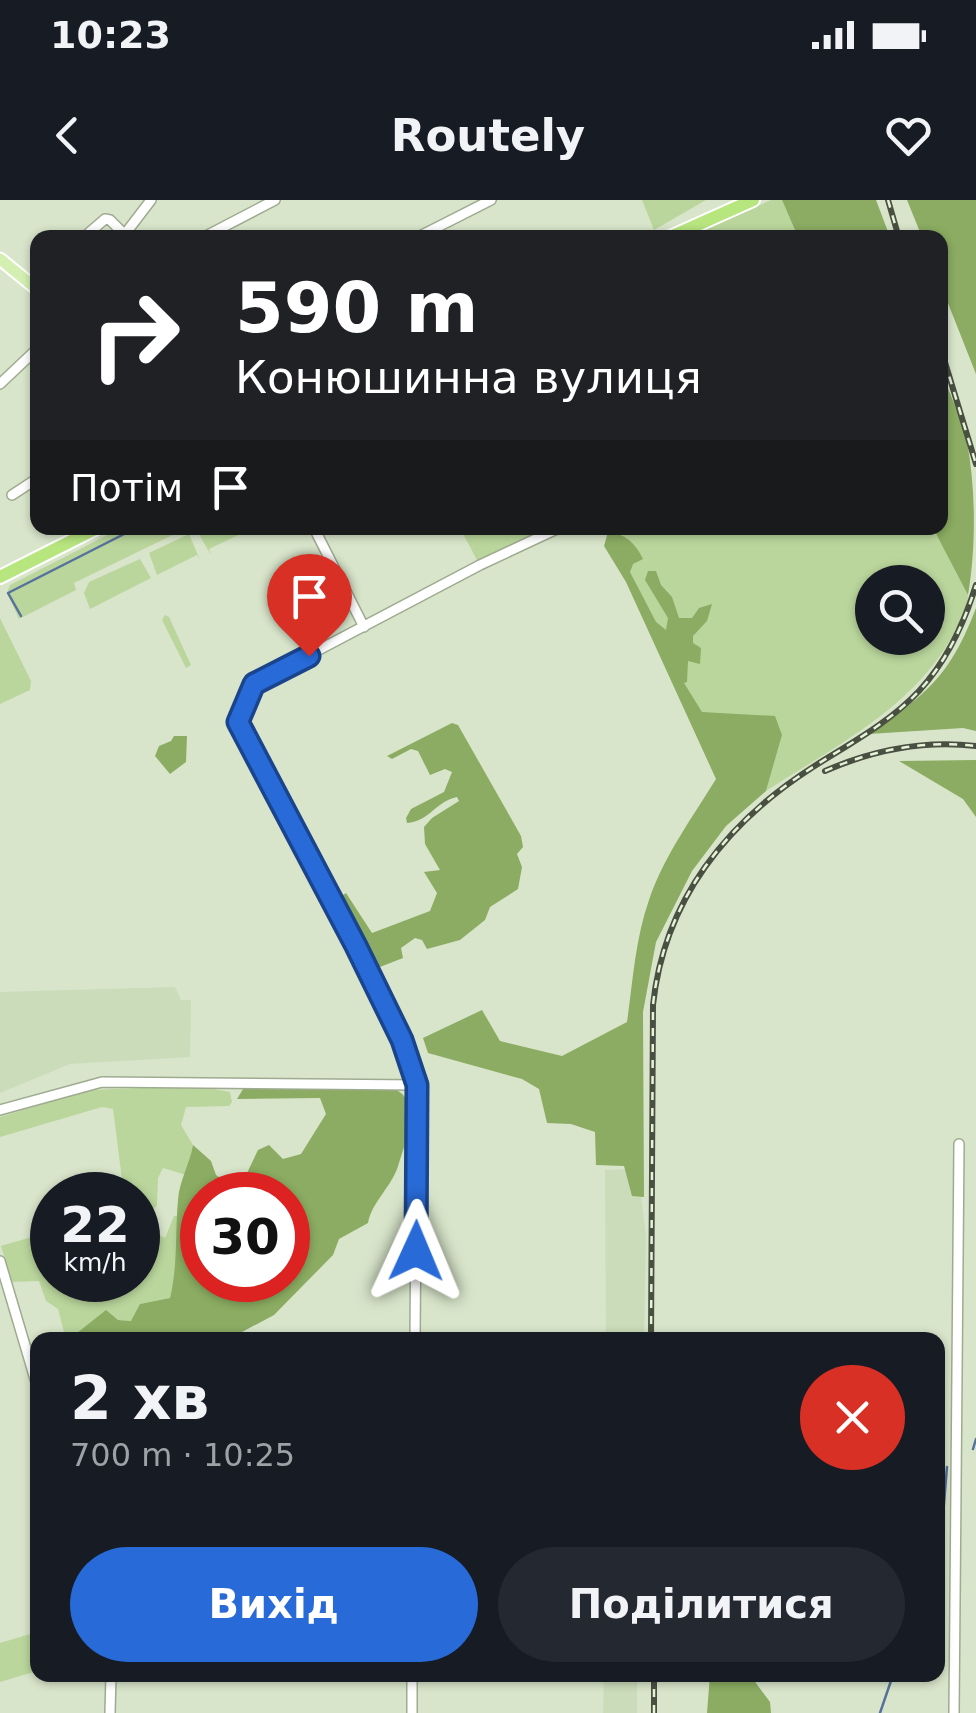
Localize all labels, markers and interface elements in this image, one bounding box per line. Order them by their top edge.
text: 10:23 [50,13,171,57]
icon: back [40,108,95,163]
icon: heart [881,108,936,163]
text: Routely [391,109,585,162]
text: 590 m [235,267,478,349]
icon: right [70,270,200,400]
text: Конюшинна вулиця [235,351,702,404]
icon: arrive [203,460,258,515]
text: Потім [70,466,183,510]
pin [267,554,352,657]
map controls [855,565,945,655]
button: search [855,565,945,655]
icon: arrive [282,569,337,624]
speed limit sign: 30 [180,1172,310,1302]
text: 22 [60,1196,130,1254]
position arrow [364,1199,468,1303]
text: km/h [63,1248,127,1277]
text: 2 хв [70,1363,209,1433]
button: close [800,1365,905,1470]
text: 700 m · 10:25 [70,1436,295,1474]
button: Вихід [70,1547,478,1662]
button: Поділитися [498,1547,905,1662]

